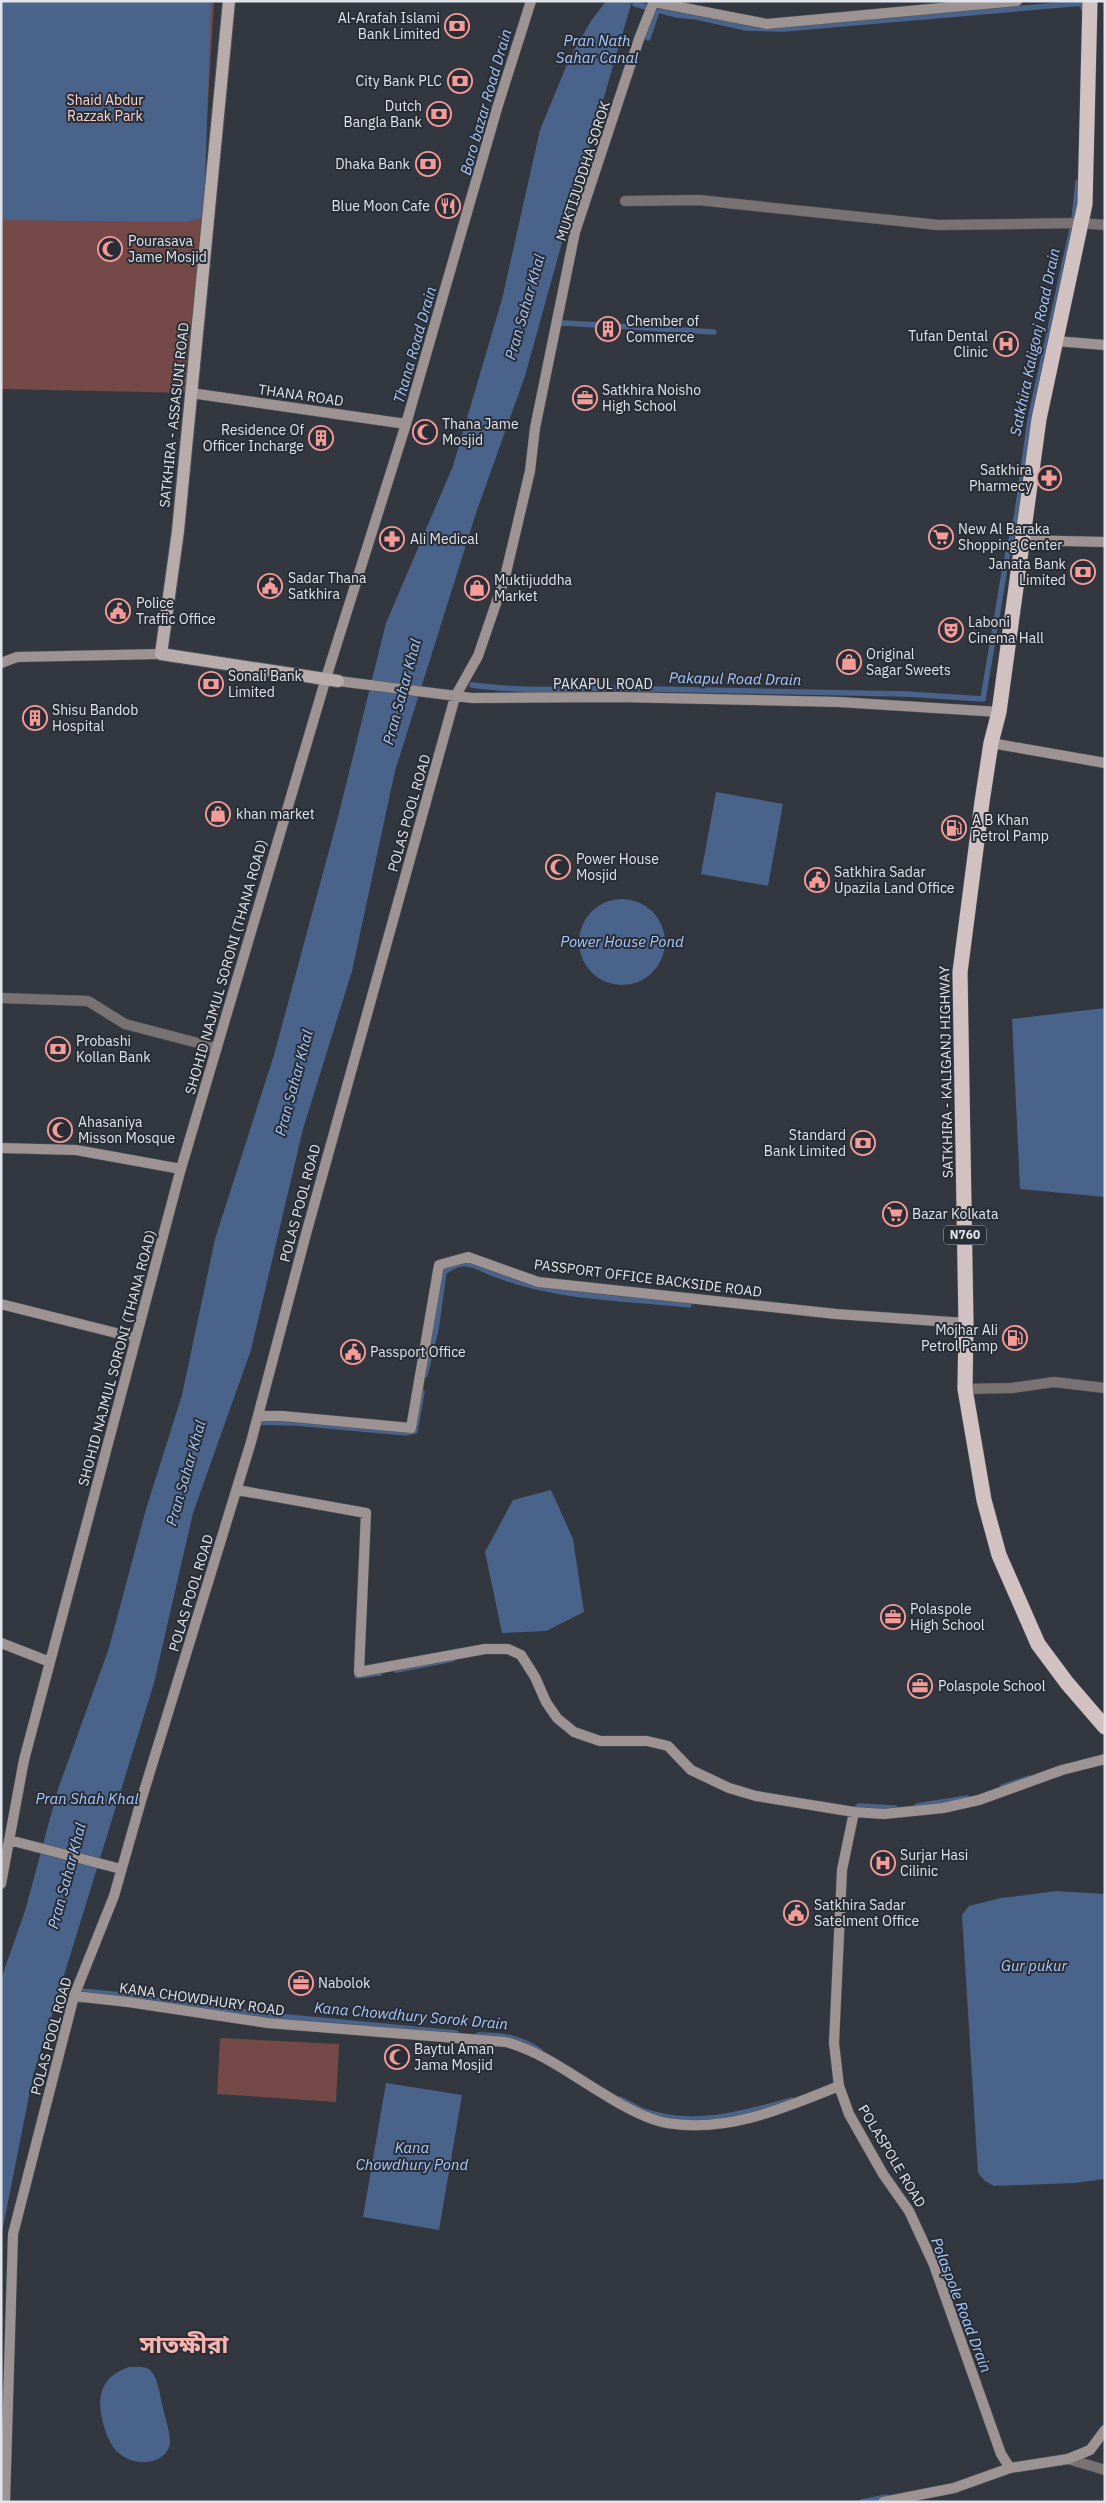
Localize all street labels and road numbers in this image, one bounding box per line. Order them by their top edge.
street label: MUKTIJUDDHA SOROK [552,99,614,243]
street label: SATKHIRA - ASSASUNI ROAD [155,322,193,508]
street label: THANA ROAD [257,380,345,410]
street label: PAKAPUL ROAD [553,675,653,693]
street label: POLAS POOL ROAD [384,752,434,874]
street label: SHOHID NAJMUL SORONI (THANA ROAD) [181,837,271,1097]
street label: SATKHIRA - KALIGANJ HIGHWAY [935,965,957,1178]
street label: POLAS POOL ROAD [276,1142,324,1264]
road number: N760 [944,1226,986,1244]
street label: SHOHID NAJMUL SORONI (THANA ROAD) [74,1228,160,1488]
street label: PASSPORT OFFICE BACKSIDE ROAD [533,1255,763,1301]
street label: POLAS POOL ROAD [165,1532,217,1654]
street label: POLAS POOL ROAD [27,1975,75,2097]
street label: KANA CHOWDHURY ROAD [118,1978,286,2020]
street label: POLASPOLE ROAD [854,2101,930,2211]

